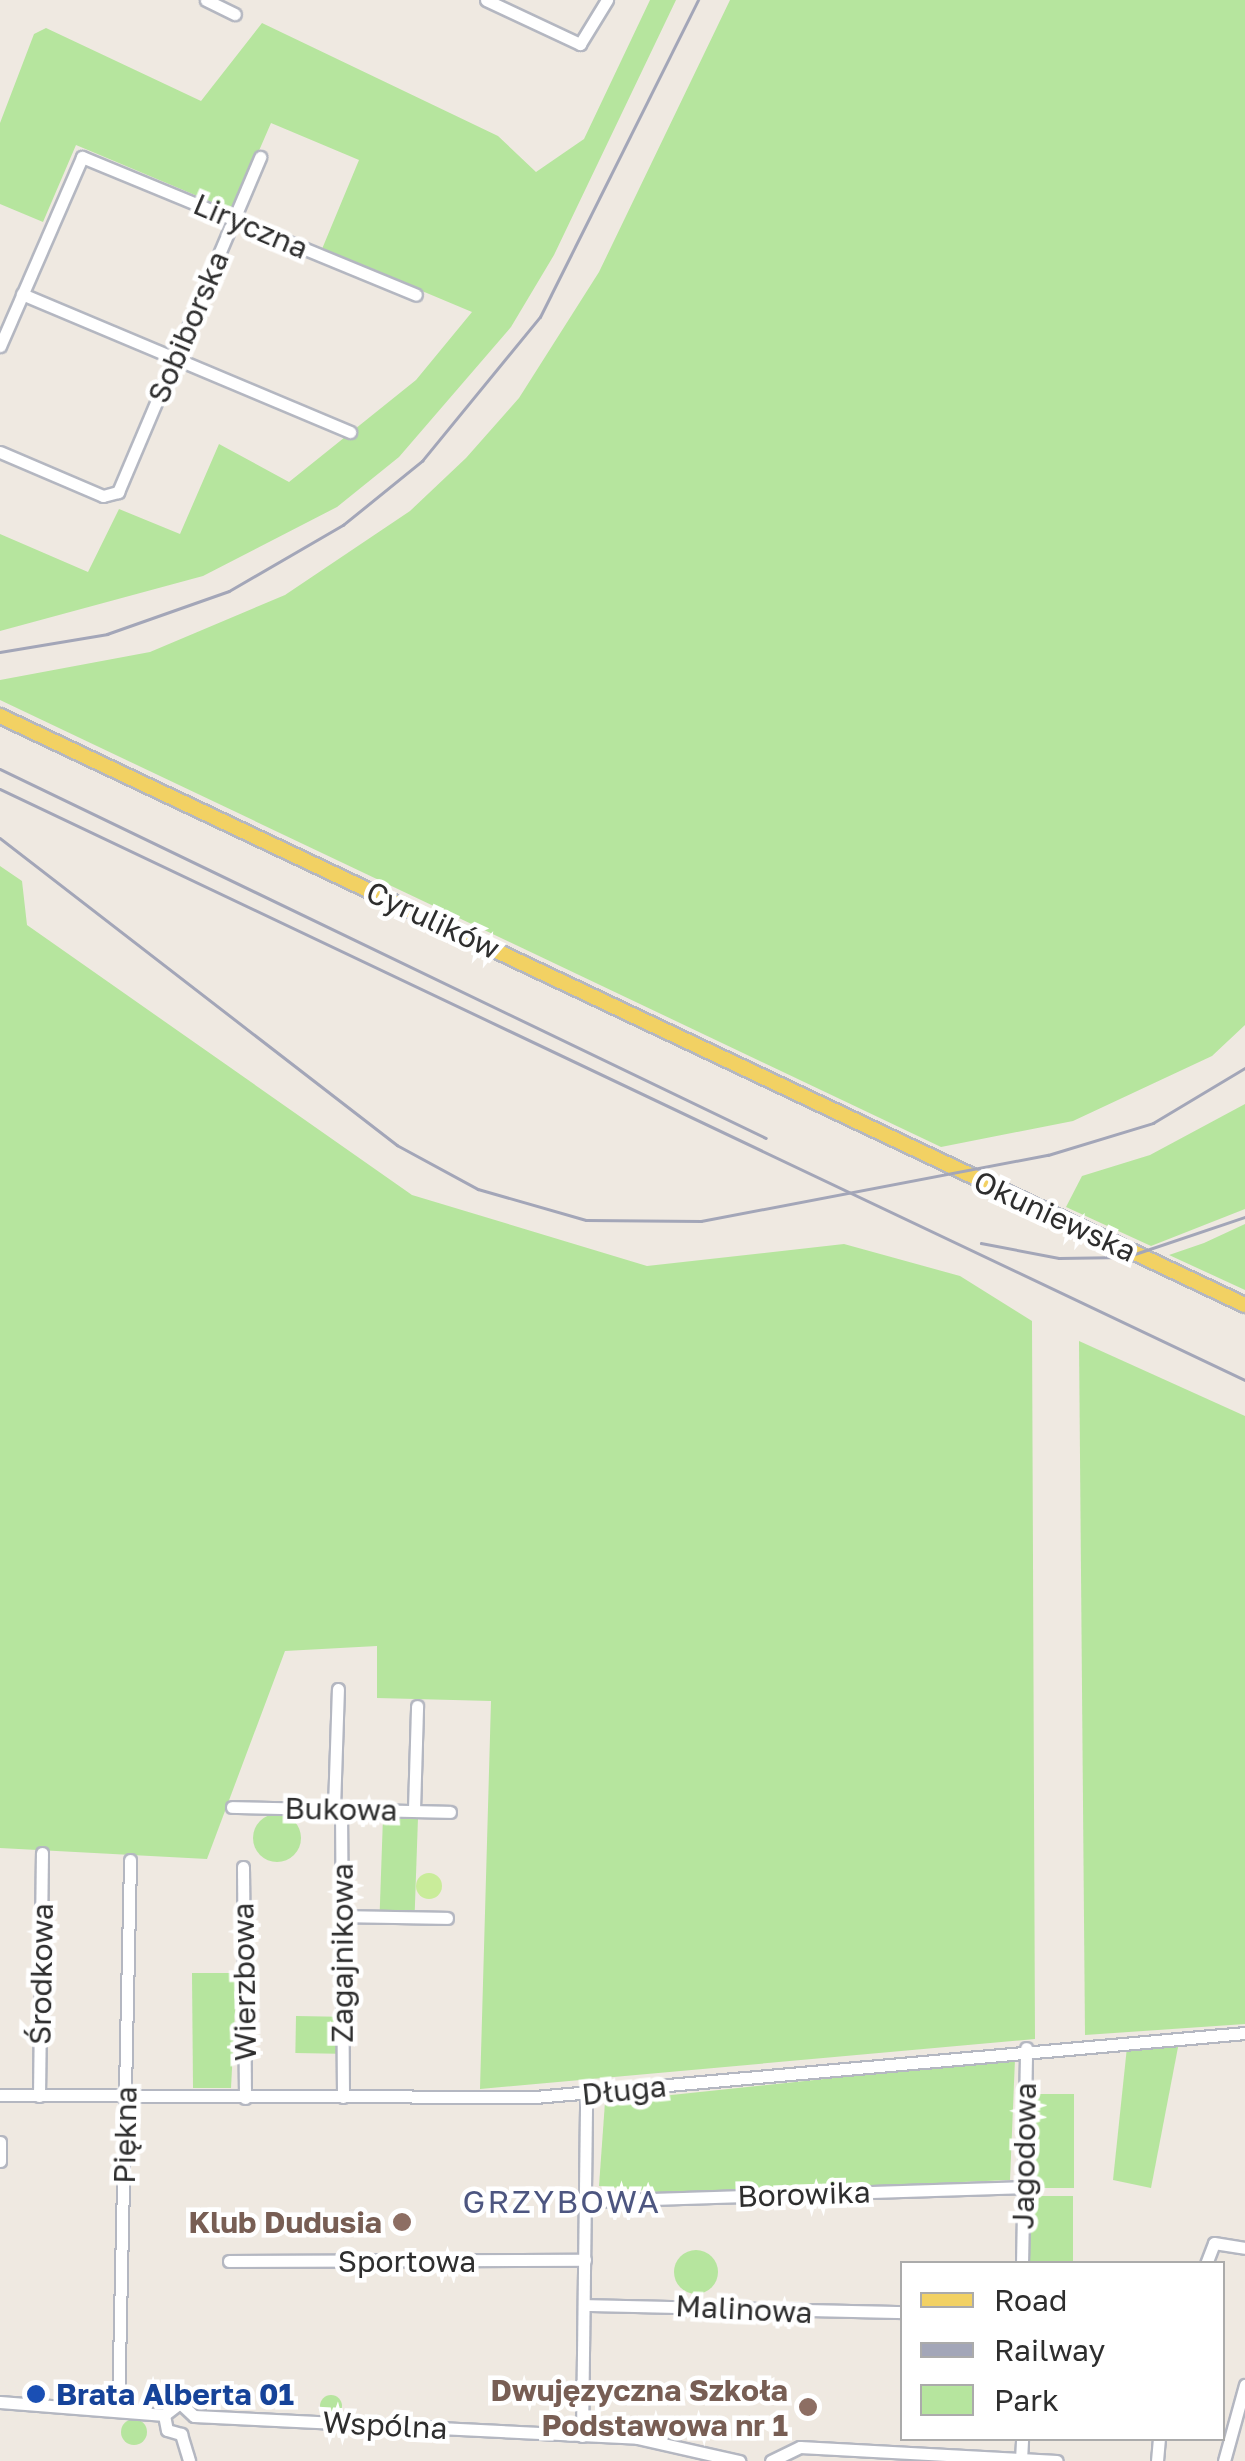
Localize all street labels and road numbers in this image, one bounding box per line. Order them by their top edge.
street label: Liryczna [188,186,314,266]
street label: Sobiborska [140,246,236,408]
street label: Cyrulików [361,873,505,967]
street label: Okuniewska [968,1163,1142,1269]
street label: Bukowa [284,1790,398,1828]
street label: Zagajnikowa [324,1863,360,2043]
street label: Środkowa [22,1903,60,2045]
street label: Wierzbowa [225,1903,263,2061]
street label: Długa [580,2068,668,2112]
street label: Jagodowa [1005,2082,1043,2230]
street label: Piękna [106,2086,144,2184]
street label: Borowika [737,2174,871,2214]
street label: Sportowa [338,2243,476,2279]
street label: Malinowa [675,2287,813,2331]
street label: Wspólna [322,2404,448,2446]

